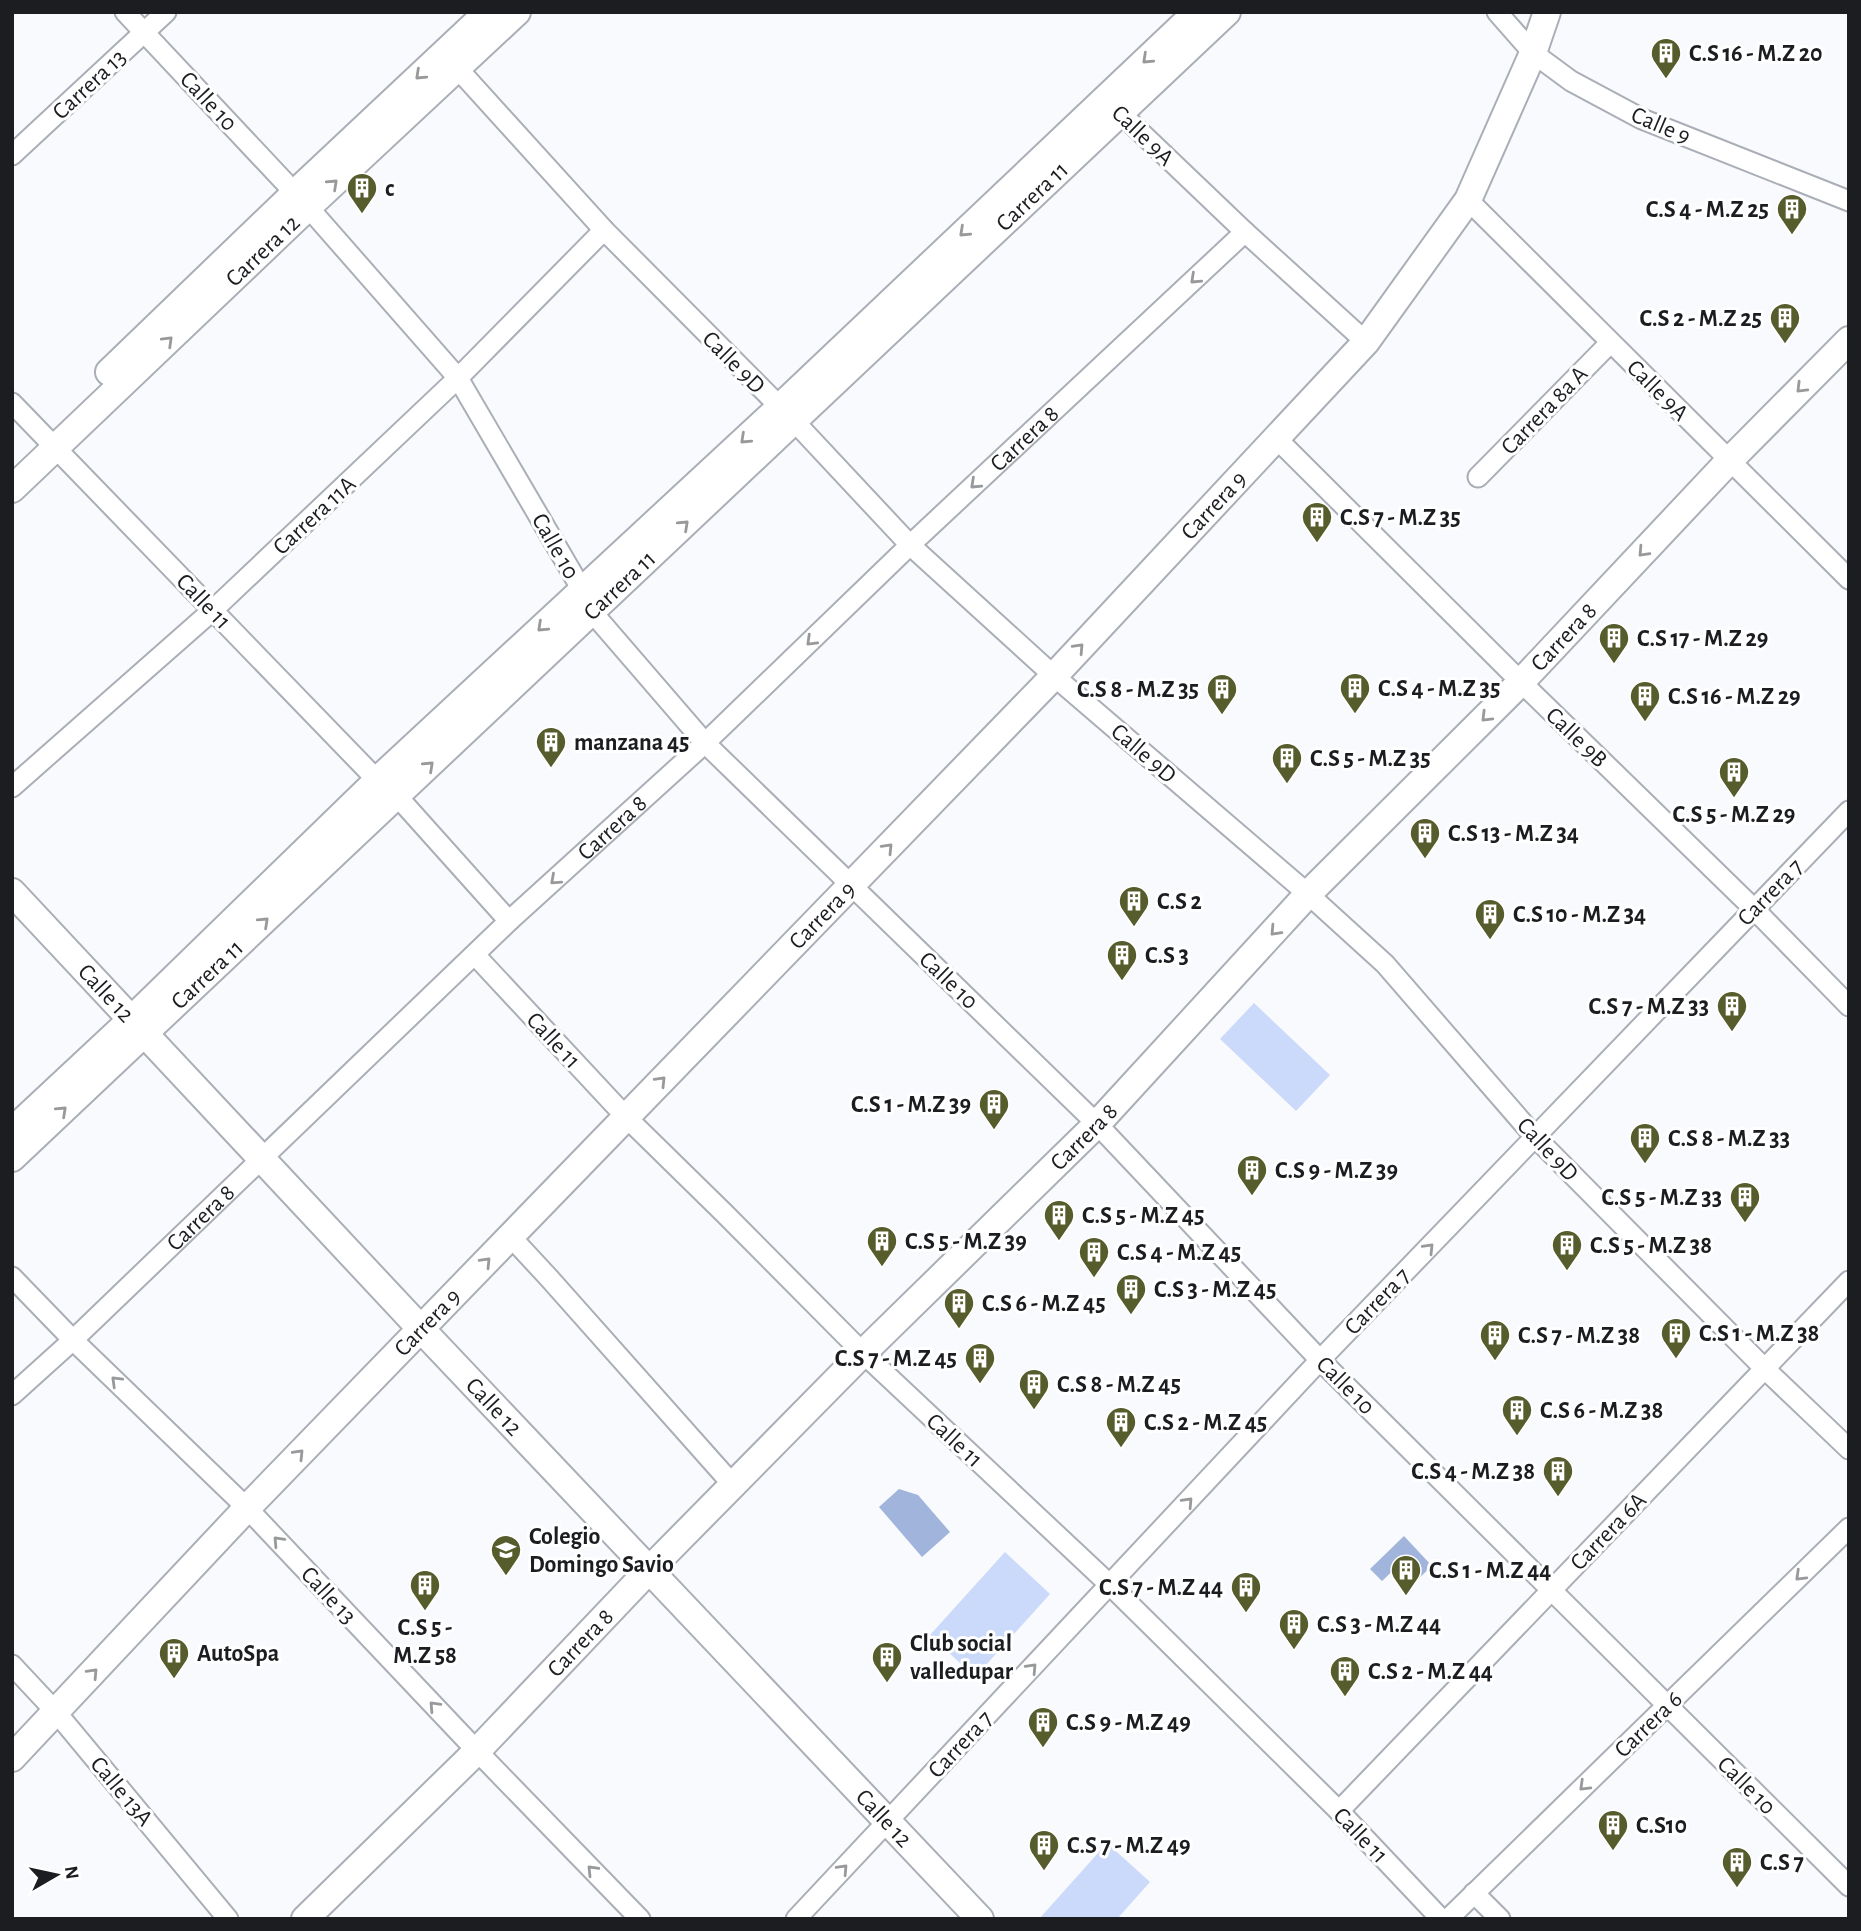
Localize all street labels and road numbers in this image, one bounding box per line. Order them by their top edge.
street label: Carrera 13 [48,45,131,124]
street label: Calle 10 [175,67,241,136]
street label: Calle 9A [1107,101,1178,171]
street label: Calle 9 [1628,103,1694,149]
street label: Carrera 11 [992,157,1073,236]
street label: Carrera 12 [222,211,305,291]
street label: Calle 9D [698,327,769,398]
street label: Calle 9A [1622,355,1693,426]
street label: Carrera 8a A [1497,362,1593,460]
street label: Carrera 8 [986,402,1064,476]
street label: Carrera 9 [1177,467,1252,545]
street label: Carrera 11A [269,472,361,560]
street label: Calle 10 [527,510,583,583]
street label: Carrera 11 [579,547,661,625]
street label: Calle 11 [171,569,235,634]
street label: Carrera 8 [1527,599,1602,676]
street label: Calle 9B [1541,703,1611,772]
street label: Calle 9D [1106,719,1180,788]
street label: Carrera 8 [574,791,652,865]
street label: Carrera 7 [1733,855,1808,931]
street label: Carrera 9 [785,877,861,954]
street label: Carrera 11 [167,936,248,1014]
street label: Calle 10 [914,947,982,1014]
street label: Calle 12 [73,960,138,1027]
street label: Calle 11 [522,1008,585,1073]
street label: Carrera 8 [1046,1099,1123,1175]
street label: Calle 9D [1512,1113,1582,1186]
street label: Carrera 8 [163,1180,240,1256]
street label: Carrera 7 [1340,1264,1415,1340]
street label: Carrera 9 [390,1284,466,1361]
street label: Calle 10 [1312,1352,1379,1419]
street label: Calle 12 [461,1373,526,1441]
street label: Calle 11 [922,1409,987,1472]
street label: Carrera 6A [1566,1488,1651,1575]
street label: Calle 13 [296,1562,360,1629]
street label: Carrera 8 [543,1605,618,1682]
street label: Carrera 6 [1610,1687,1687,1762]
street label: Carrera 7 [924,1706,998,1783]
street label: Calle 13A [86,1752,157,1831]
street label: Calle 10 [1713,1752,1780,1819]
street label: Calle 12 [851,1785,916,1852]
street label: Calle 11 [1328,1803,1392,1868]

